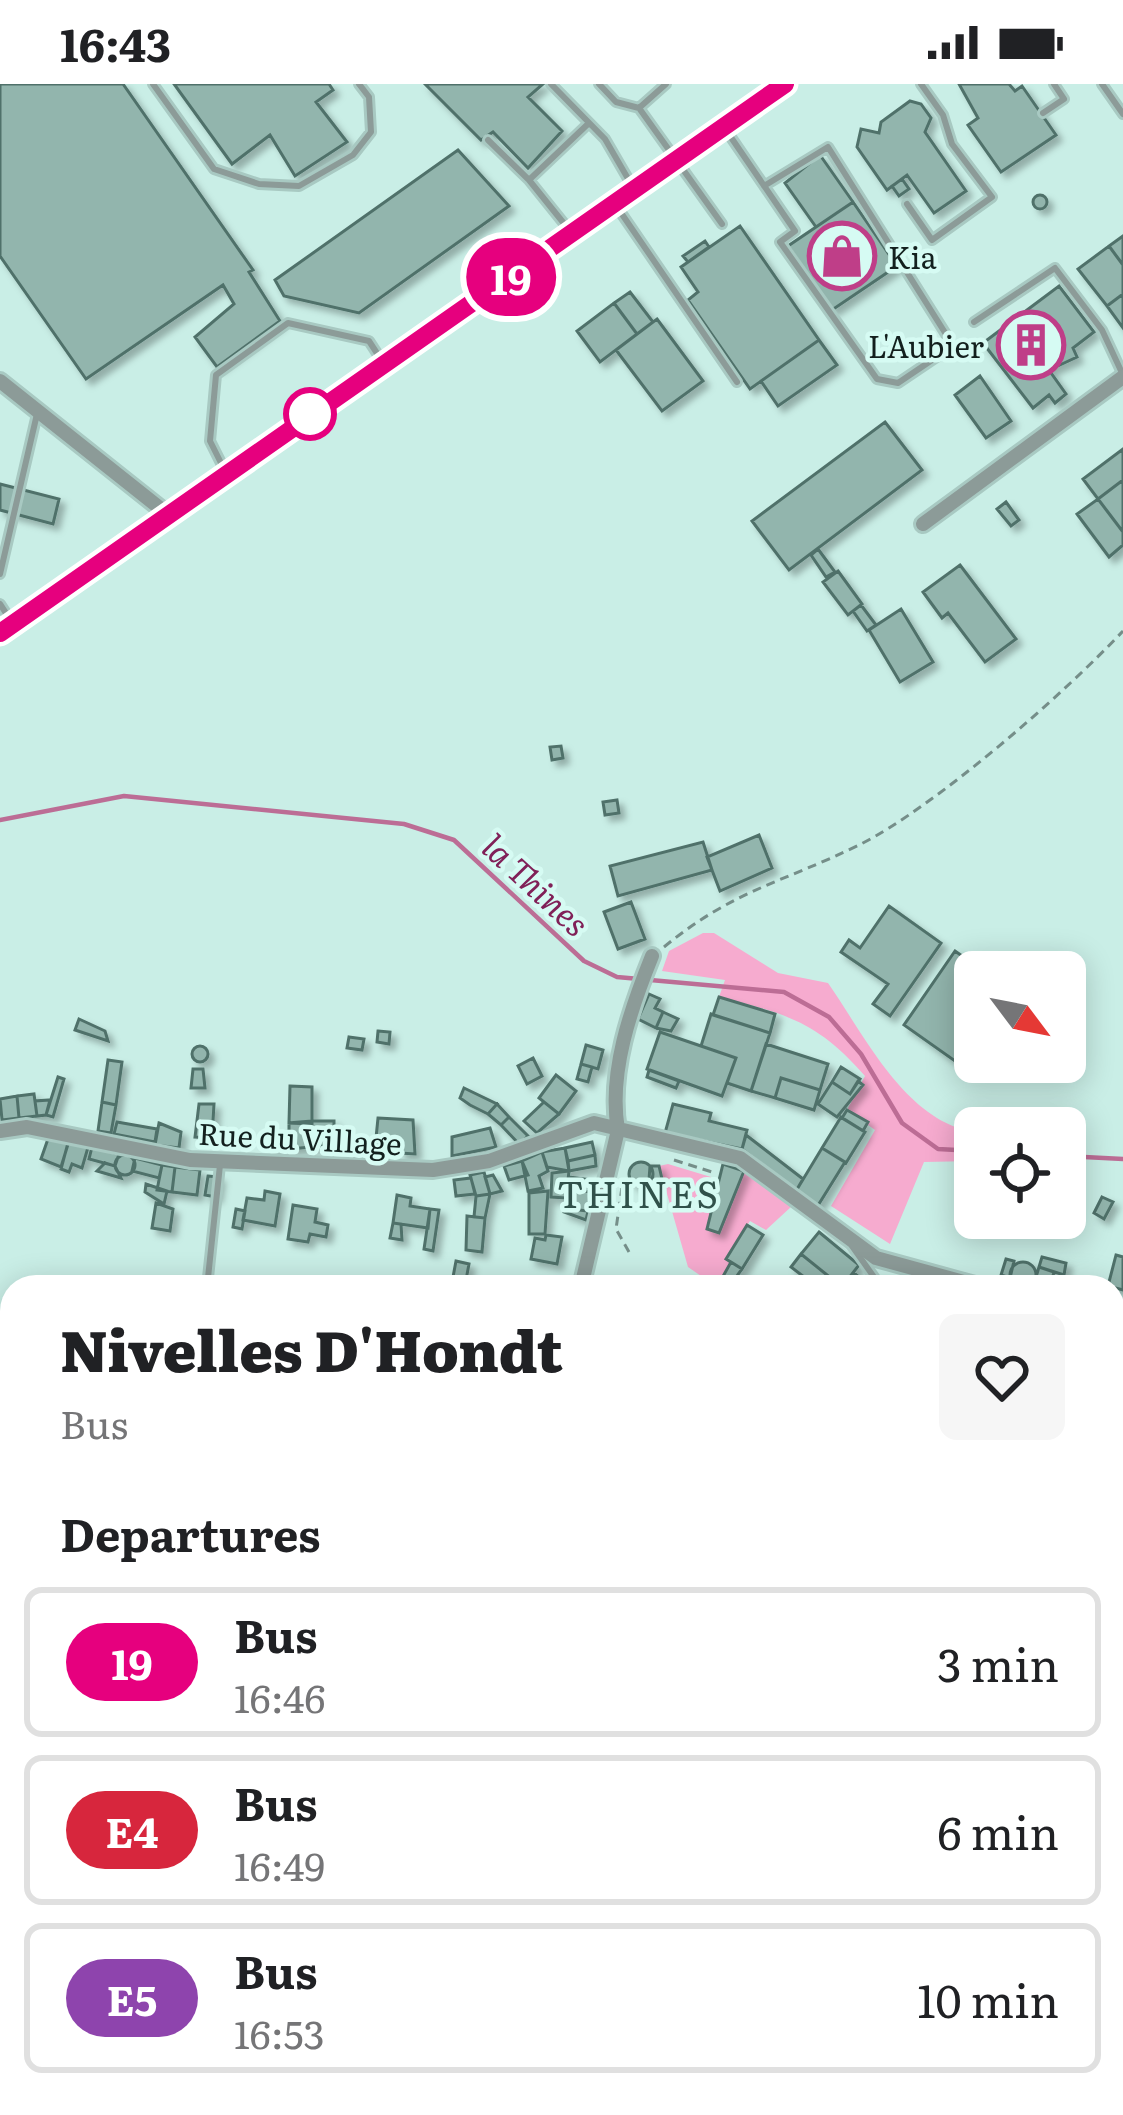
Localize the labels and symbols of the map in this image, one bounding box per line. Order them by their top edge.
shop icon: Kia [807,221,877,291]
place label: Kia [888,234,938,278]
line badge: 19 [457,238,565,316]
building icon: L'Aubier [996,310,1066,380]
place label: L'Aubier [868,323,984,367]
unlabelled marker [285,389,335,439]
water label: la Thines [473,822,601,946]
north arrow [954,951,1086,1083]
street label: Rue du Village [197,1110,403,1164]
district label: THINES [557,1166,721,1219]

